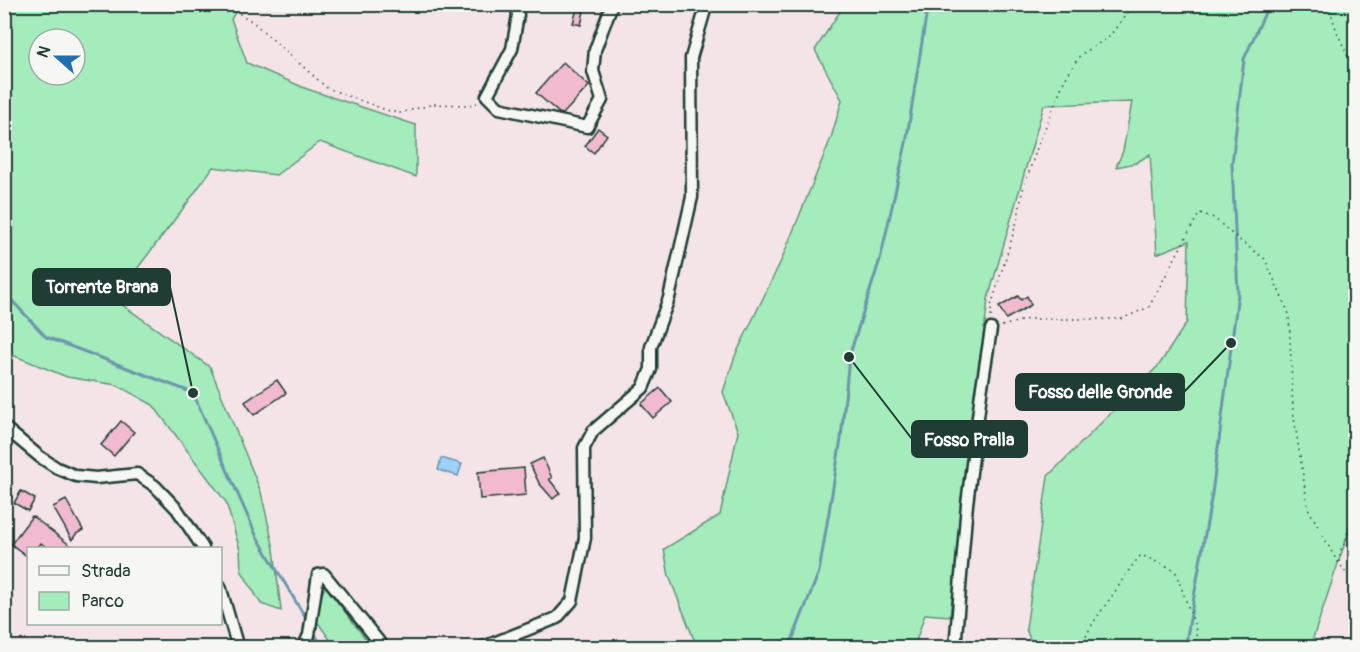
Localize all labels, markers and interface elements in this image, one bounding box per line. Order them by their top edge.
north arrow [27,27,87,87]
text: N [33,43,55,61]
callout: Torrente Brana [33,269,170,305]
text: Torrente Brana [45,276,159,299]
callout: Fosso delle Gronde [1016,374,1184,410]
text: Fosso delle Gronde [1028,381,1173,404]
callout: Fosso Pralla [912,421,1027,457]
text: Fosso Pralla [924,429,1015,452]
legend [27,547,222,625]
text: Strada [81,560,131,583]
text: Parco [81,590,124,613]

